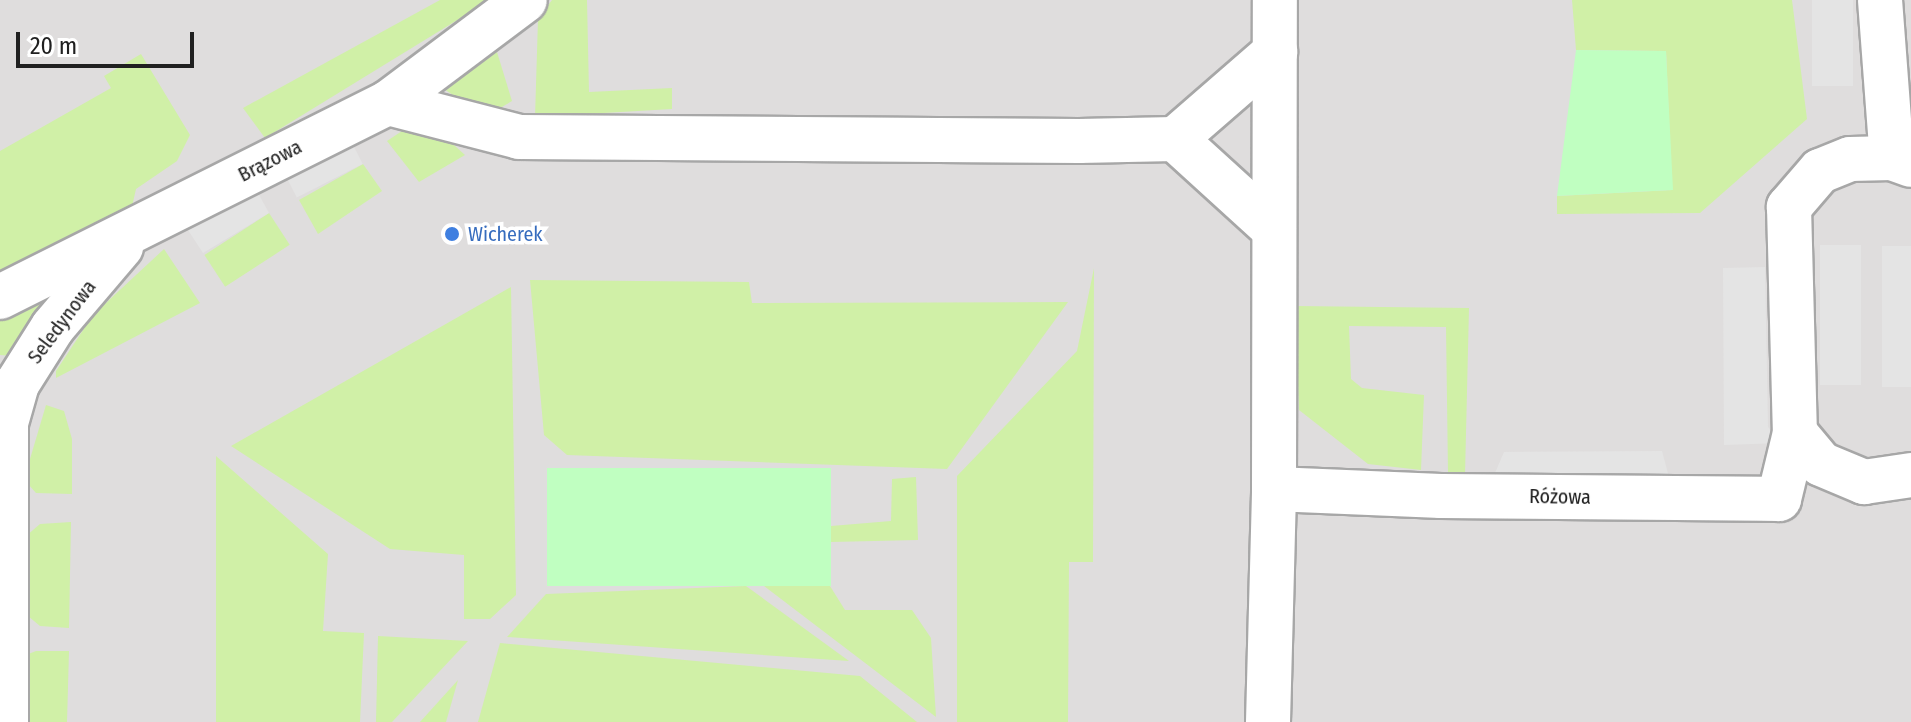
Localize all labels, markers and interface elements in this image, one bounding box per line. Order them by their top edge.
scale bar [20,16,198,66]
text: 20 m [30,32,77,60]
street label: Brązowa [234,135,306,187]
place label: Wicherek [468,222,543,246]
marker: Wicherek [443,225,461,243]
street label: Seledynowa [23,276,101,368]
street label: Różowa [1529,484,1591,510]

